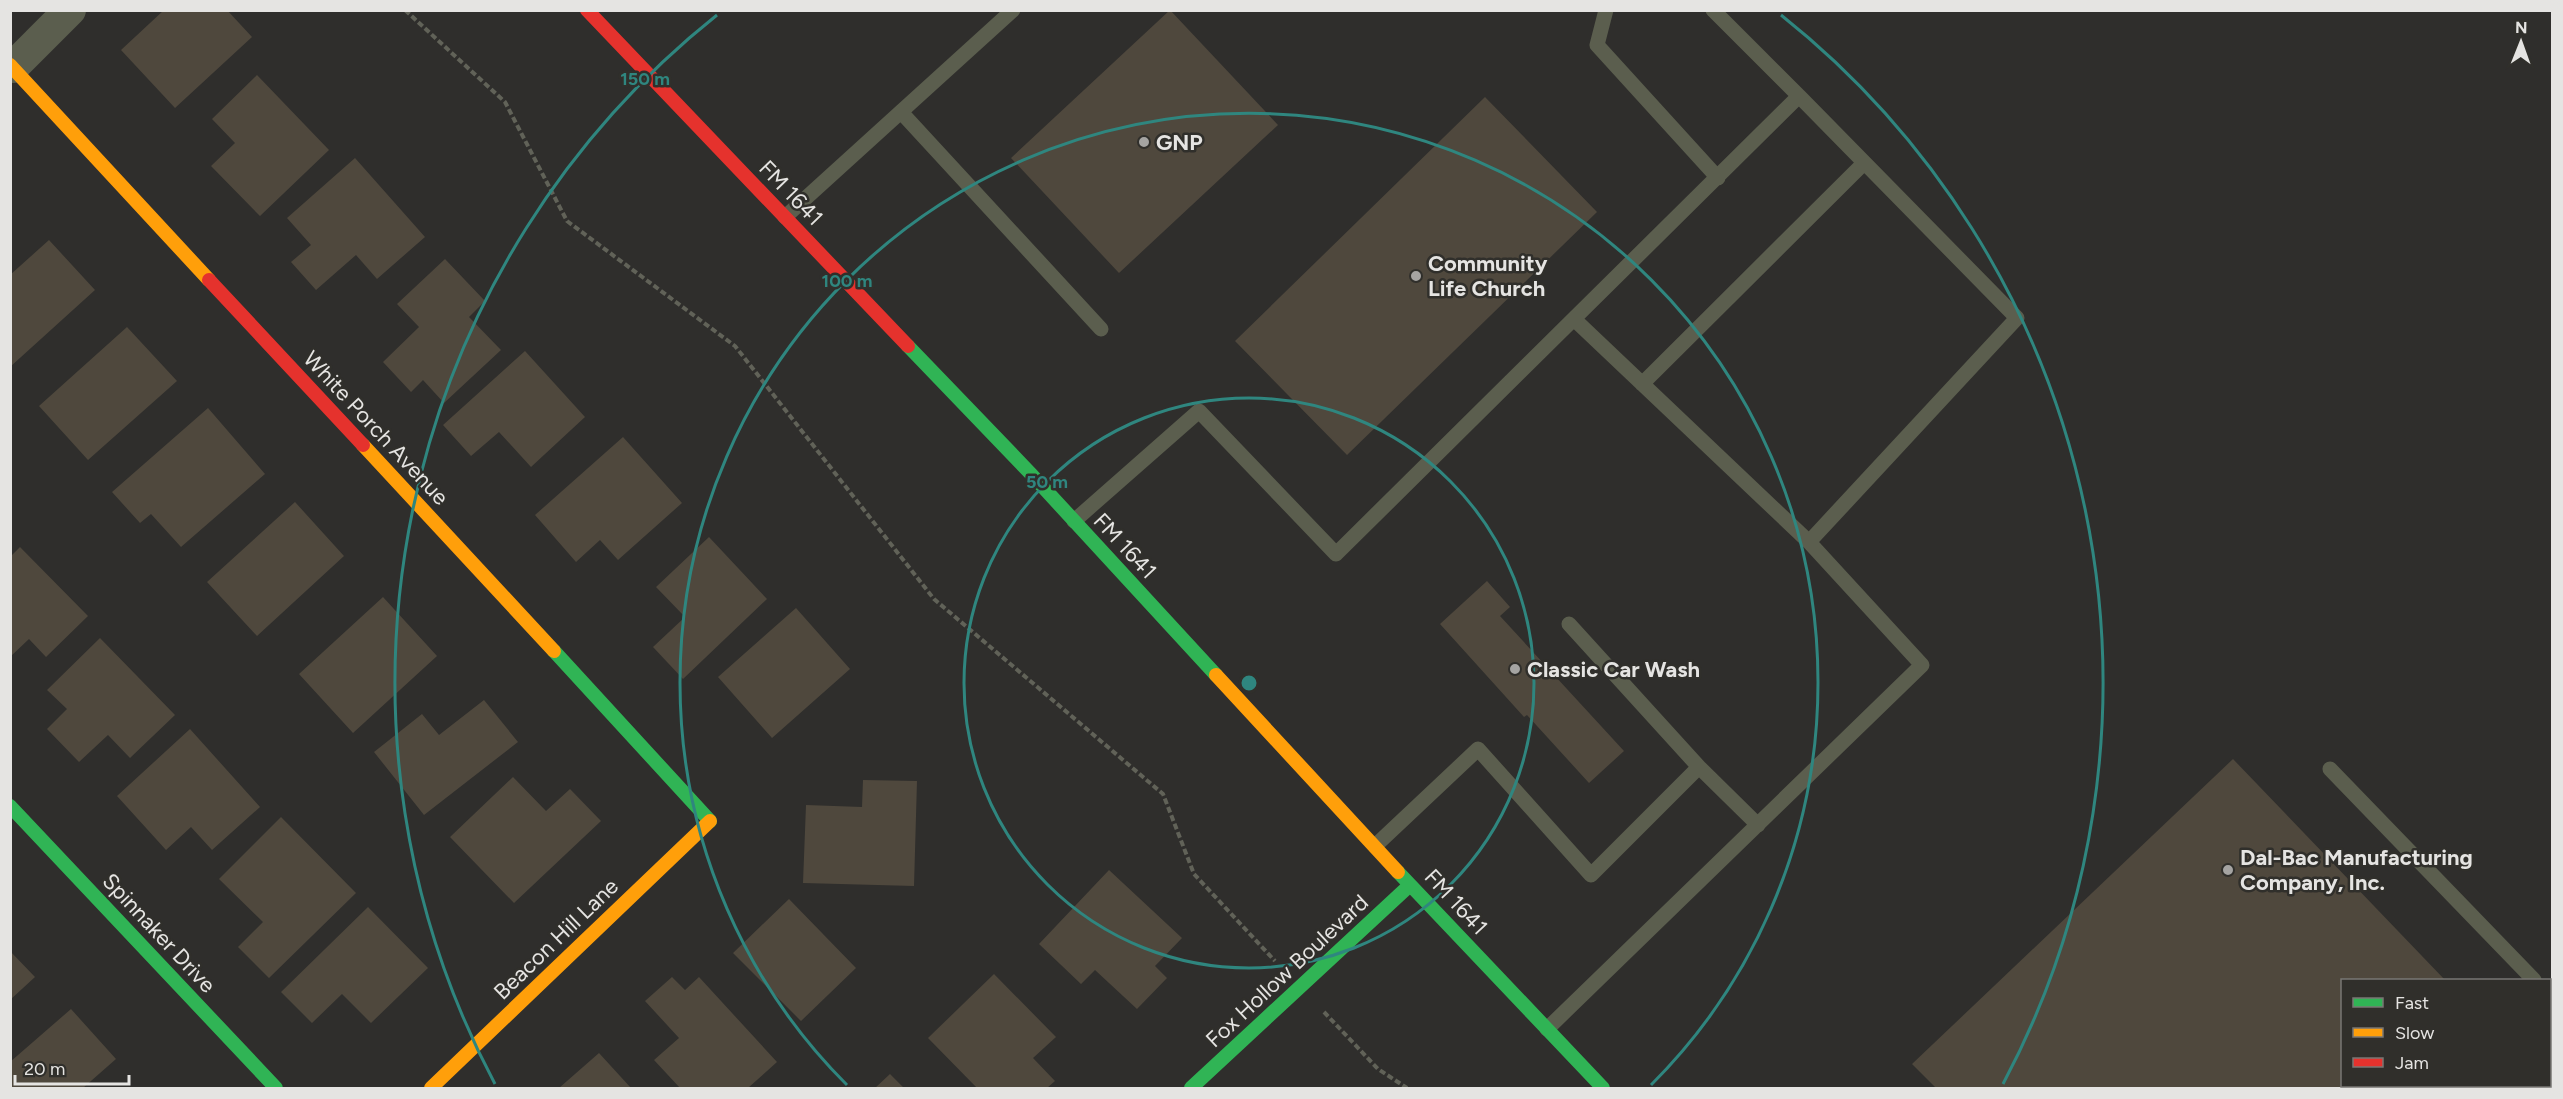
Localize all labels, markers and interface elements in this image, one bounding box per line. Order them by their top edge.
north arrow [2491,12,2551,72]
text: N [2515,18,2528,37]
text: 150 m [620,68,670,90]
place label: GNP [1156,129,1203,156]
marker: GNP [1137,135,1151,149]
street label: FM 1641 [753,155,829,231]
place label: Community Life Church [1428,250,1548,302]
marker: Community Life Church [1409,269,1423,283]
text: 100 m [822,270,872,292]
street label: White Porch Avenue [298,345,454,511]
text: 50 m [1026,471,1068,493]
street label: FM 1641 [1088,507,1162,585]
place label: Classic Car Wash [1527,656,1700,683]
marker: Classic Car Wash [1508,662,1522,676]
centre of rings [1239,673,1259,693]
place label: Dal-Bac Manufacturing Company, Inc. [2240,844,2473,896]
street label: FM 1641 [1419,863,1493,941]
marker: Dal-Bac Manufacturing Company, Inc. [2221,863,2235,877]
street label: Spinnaker Drive [97,868,221,998]
street label: Beacon Hill Lane [488,873,624,1005]
street label: Fox Hollow Boulevard [1200,889,1374,1053]
legend [2341,979,2551,1087]
text: Fast [2395,992,2429,1014]
text: Slow [2395,1022,2434,1044]
scale bar [15,1048,129,1086]
text: Jam [2395,1052,2429,1074]
text: 20 m [24,1058,65,1080]

